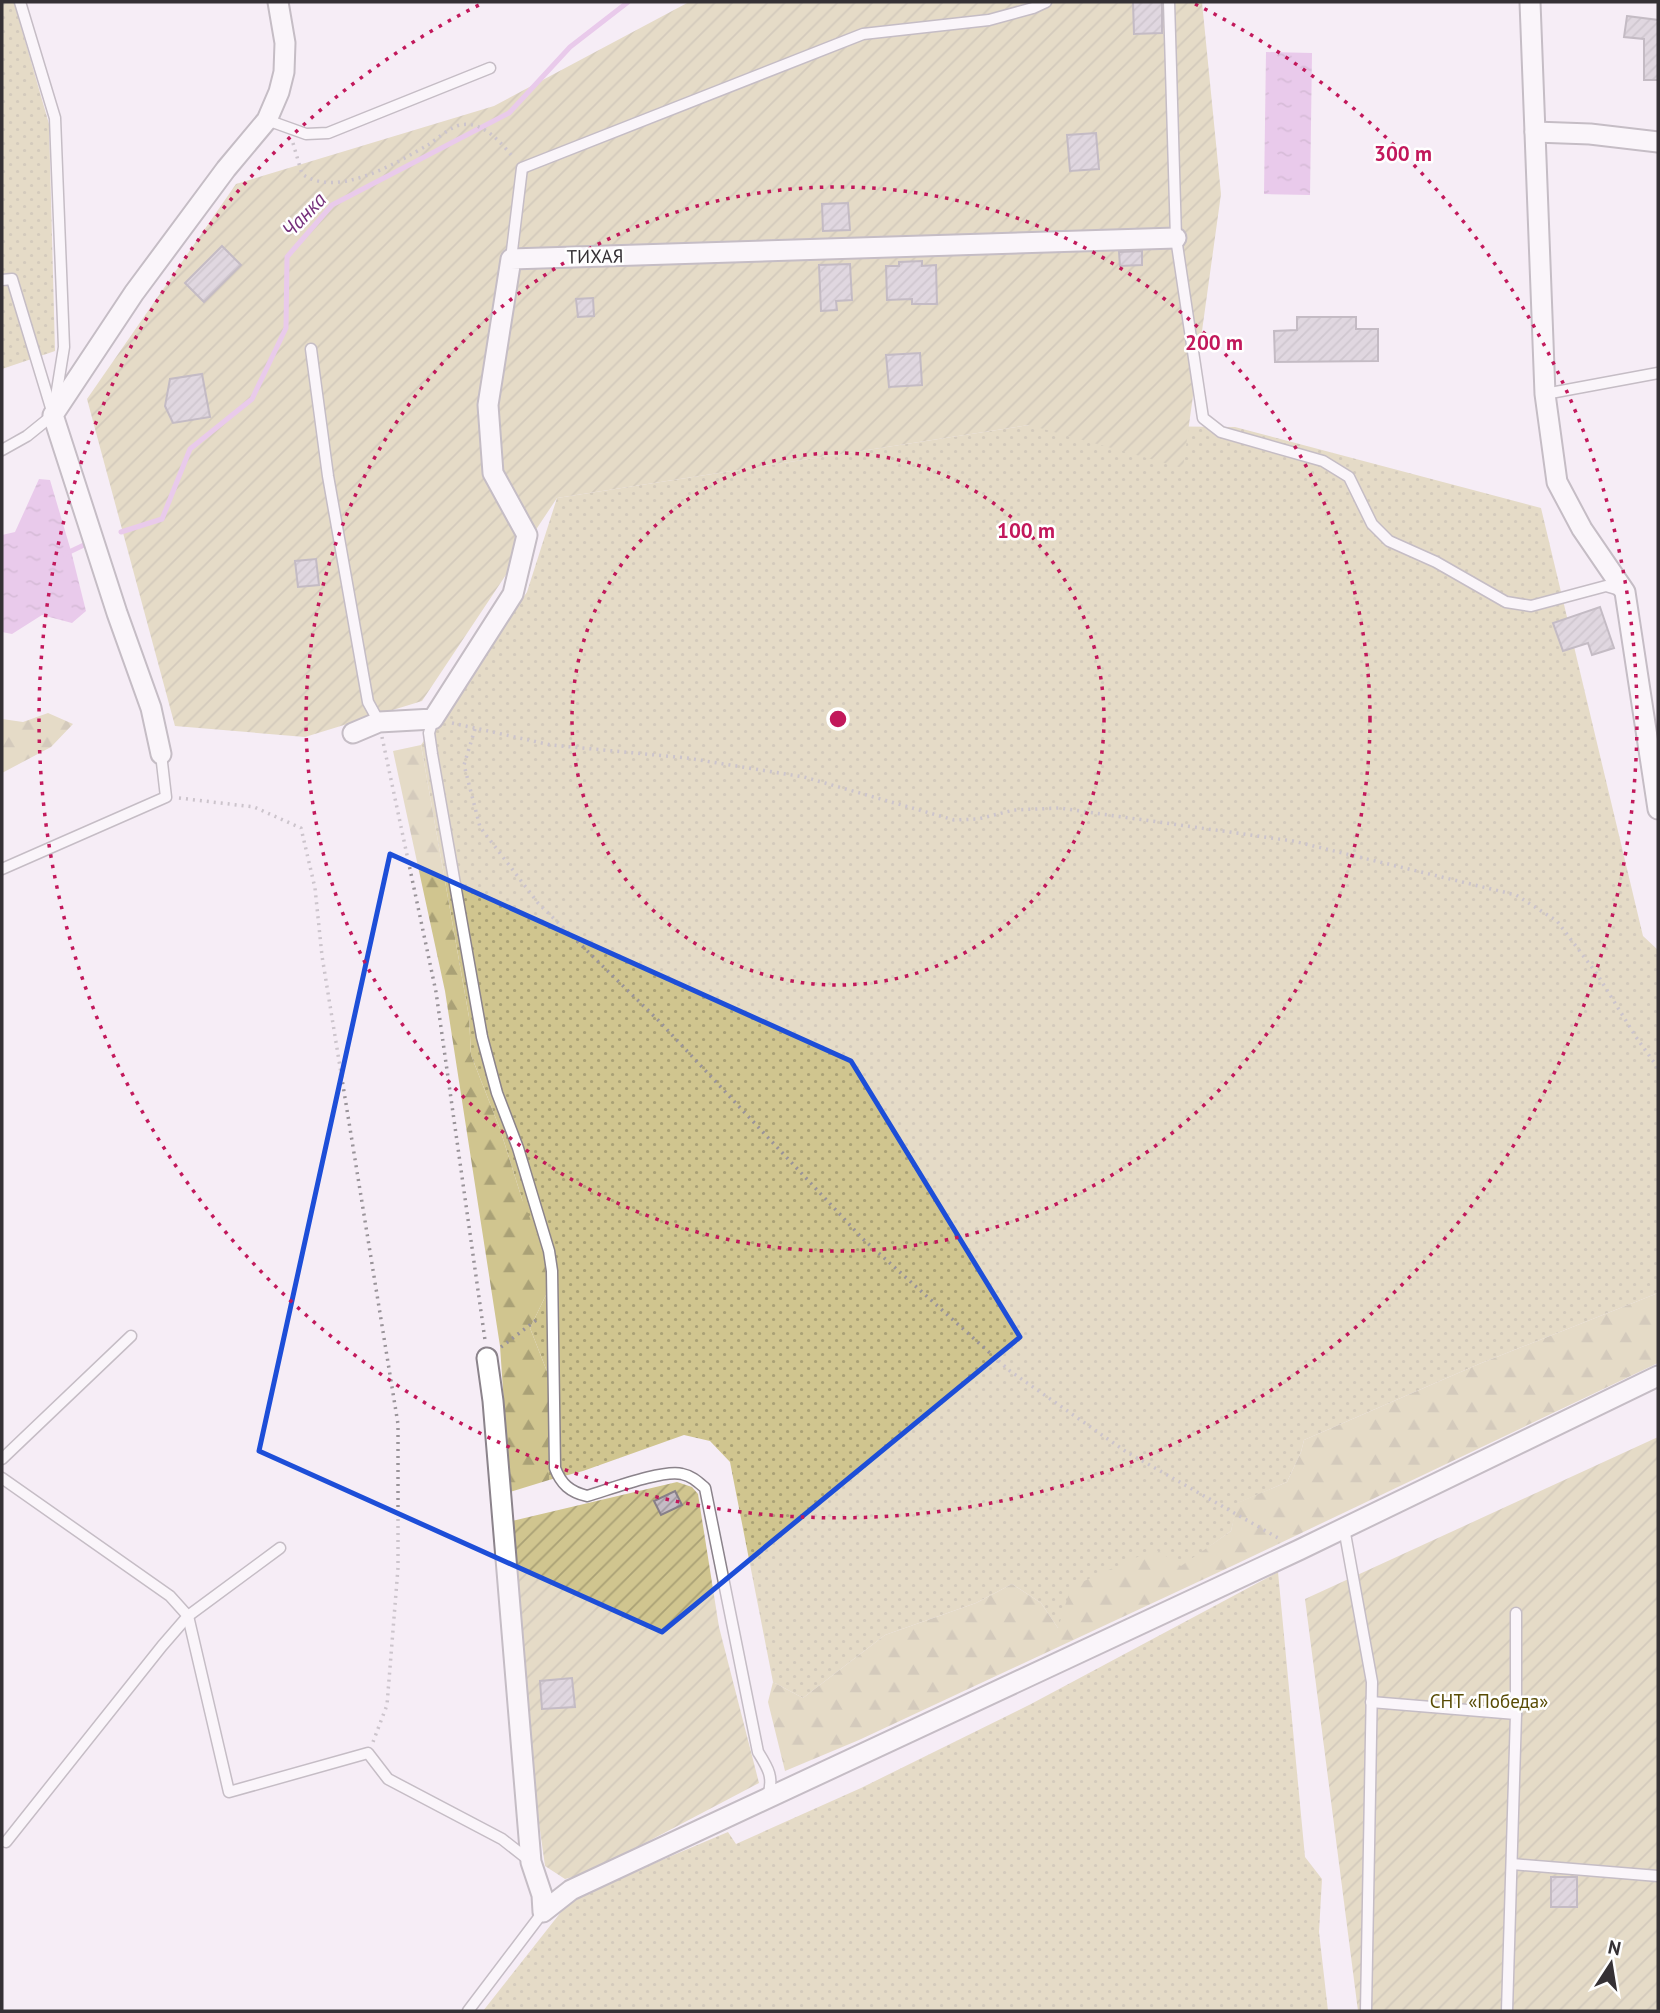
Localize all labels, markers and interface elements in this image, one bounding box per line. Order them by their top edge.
text: 300 m [1374,140,1432,167]
water label: Чанка [276,186,332,243]
street label: ТИХАЯ [566,244,624,268]
text: 200 m [1185,329,1243,356]
text: 100 m [997,517,1055,544]
centre of rings [826,707,850,731]
park label: СНТ «Победа» [1430,1689,1548,1713]
north arrow [1576,1929,1646,1999]
text: N [1606,1934,1623,1960]

